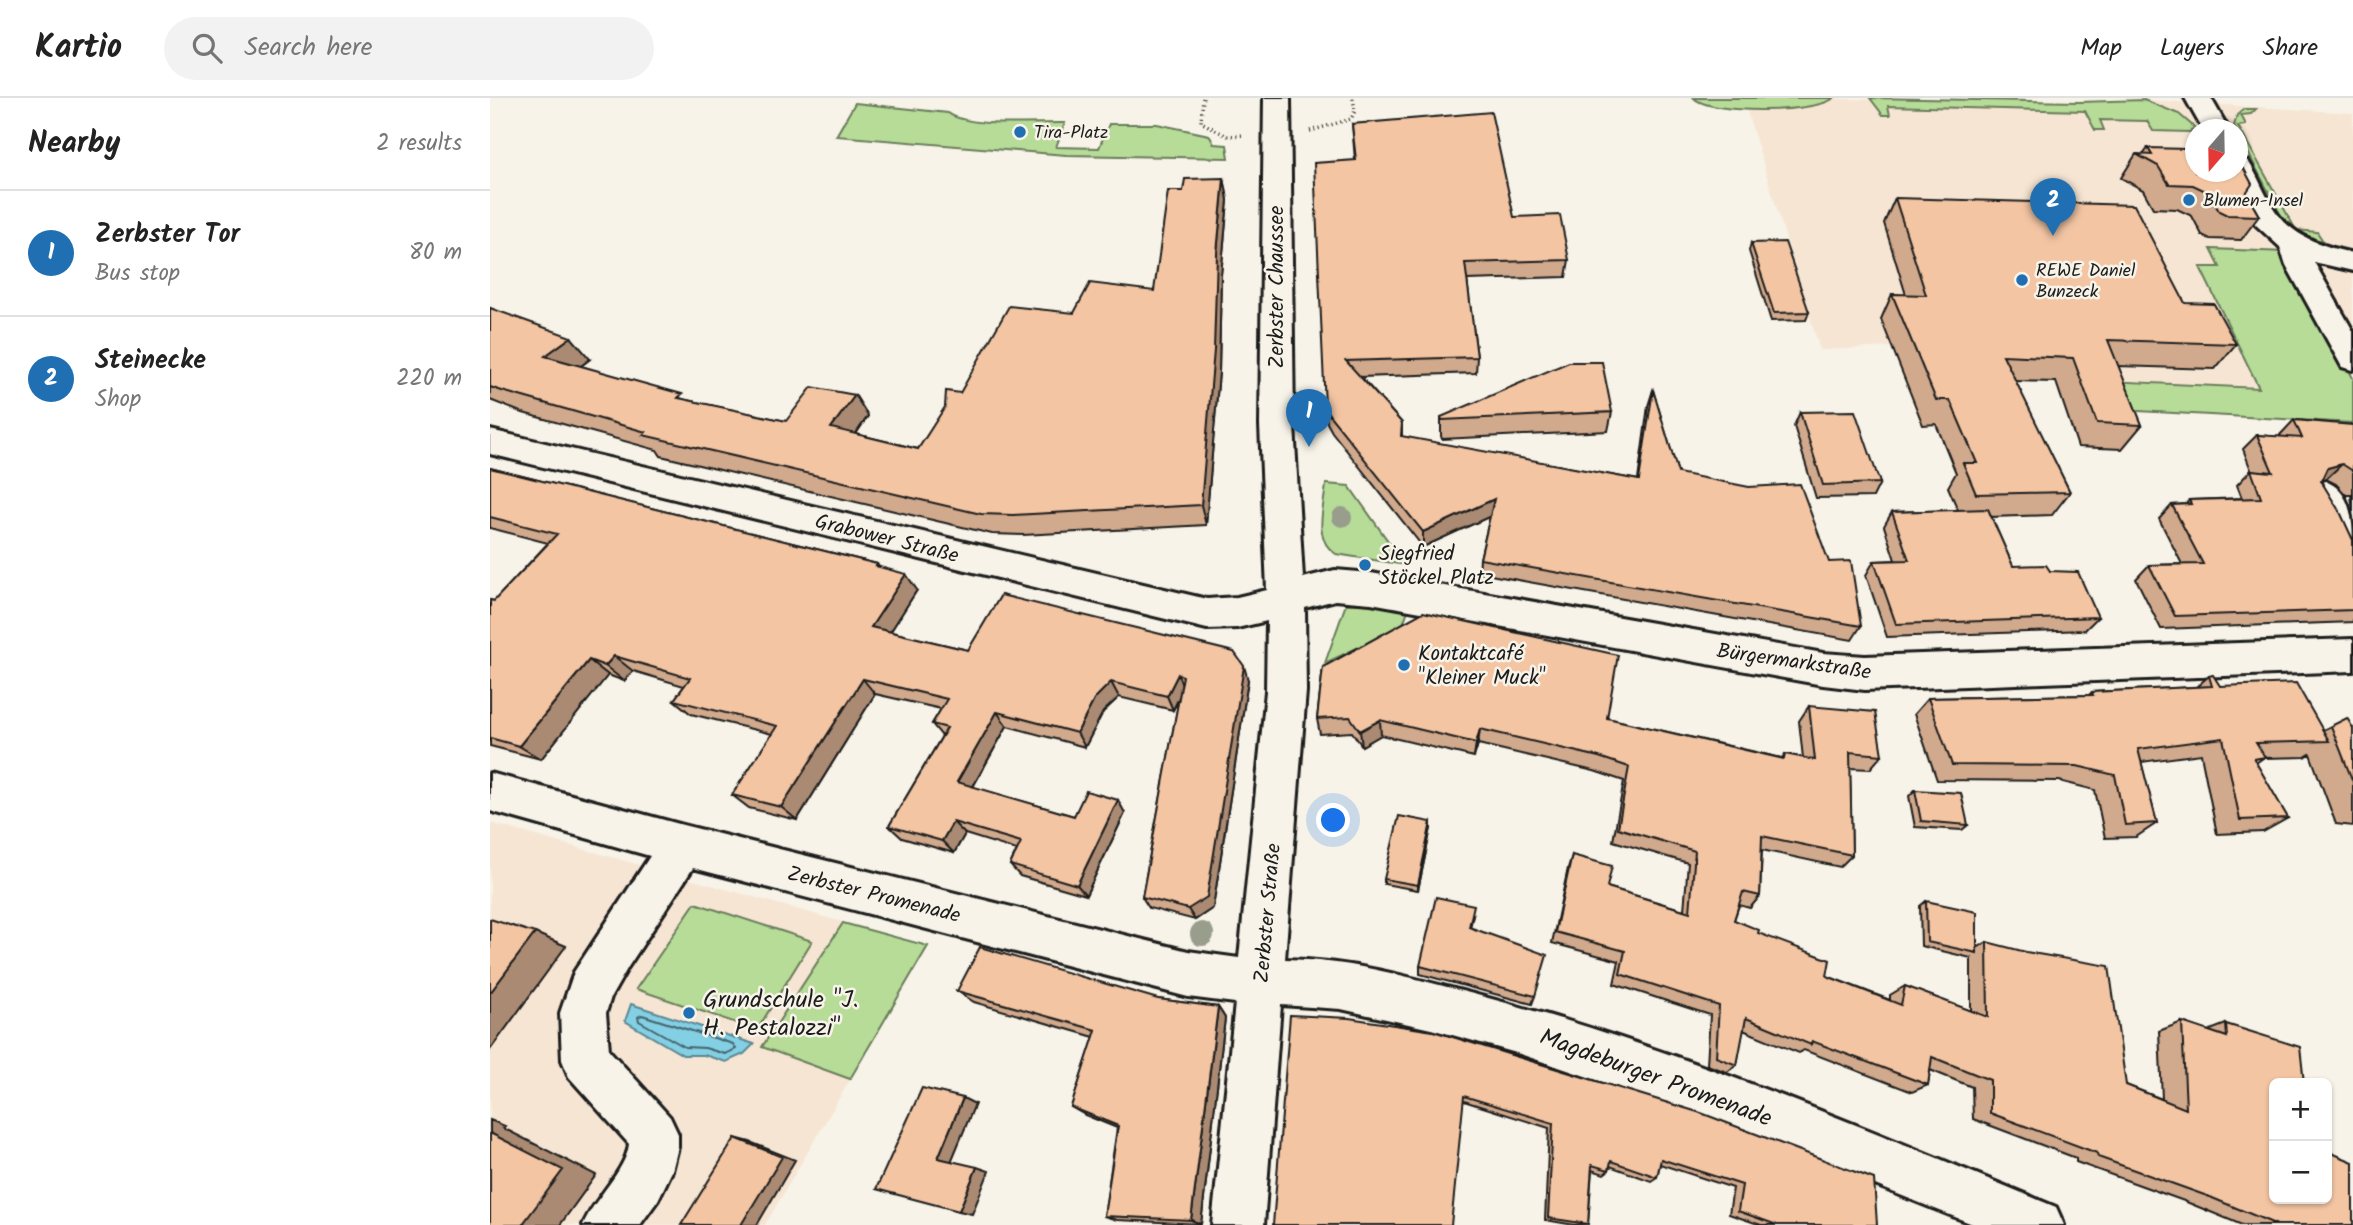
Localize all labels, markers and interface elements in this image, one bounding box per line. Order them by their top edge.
search box [164,17,654,80]
text: Kartio [35,22,122,75]
text: Search here [244,27,372,69]
icon: search [188,29,226,67]
text: Map [2080,29,2122,68]
text: Layers [2160,29,2224,68]
text: Share [2262,29,2318,68]
place label: Tira-Platz [1034,119,1108,148]
north arrow [2185,119,2248,182]
text: Nearby [28,120,120,168]
marker: Tira-Platz [1012,124,1028,140]
text: 2 results [376,126,462,162]
pin: 2 [2030,178,2076,236]
place label: Blumen-Insel [2203,187,2304,216]
marker: Blumen-Insel [2181,192,2197,208]
street label: Zerbster Chaussee [1261,205,1294,368]
text: Zerbster Tor [95,214,240,256]
text: 1 [48,235,54,271]
text: 80 m [409,235,462,271]
text: Bus stop [95,256,180,292]
place label: REWE Daniel Bunzeck [2036,257,2136,307]
marker: REWE Daniel Bunzeck [2014,272,2030,288]
text: Steinecke [95,340,206,382]
text: 2 [44,361,58,397]
text: 220 m [396,361,462,397]
text: Shop [95,382,141,418]
pin: 1 [1286,389,1332,447]
street label: Grabower Straße [811,506,962,573]
place label: Siegfried Stöckel Platz [1379,538,1494,595]
marker: Siegfried Stöckel Platz [1357,557,1373,573]
street label: Bürgermarkstraße [1714,635,1874,690]
place label: Kontaktcafé "Kleiner Muck" [1418,638,1546,695]
marker: Kontaktcafé "Kleiner Muck" [1396,657,1412,673]
your location [1316,803,1350,837]
street label: Zerbster Straße [1246,841,1291,984]
street label: Zerbster Promenade [784,858,964,933]
place label: Grundschule "J. H. Pestalozzi" [703,981,858,1048]
marker: Grundschule "J. H. Pestalozzi" [681,1005,697,1021]
street label: Magdeburger Promenade [1534,1018,1777,1139]
map controls [2269,1078,2332,1204]
button: + [2269,1078,2332,1141]
button: − [2269,1141,2332,1204]

